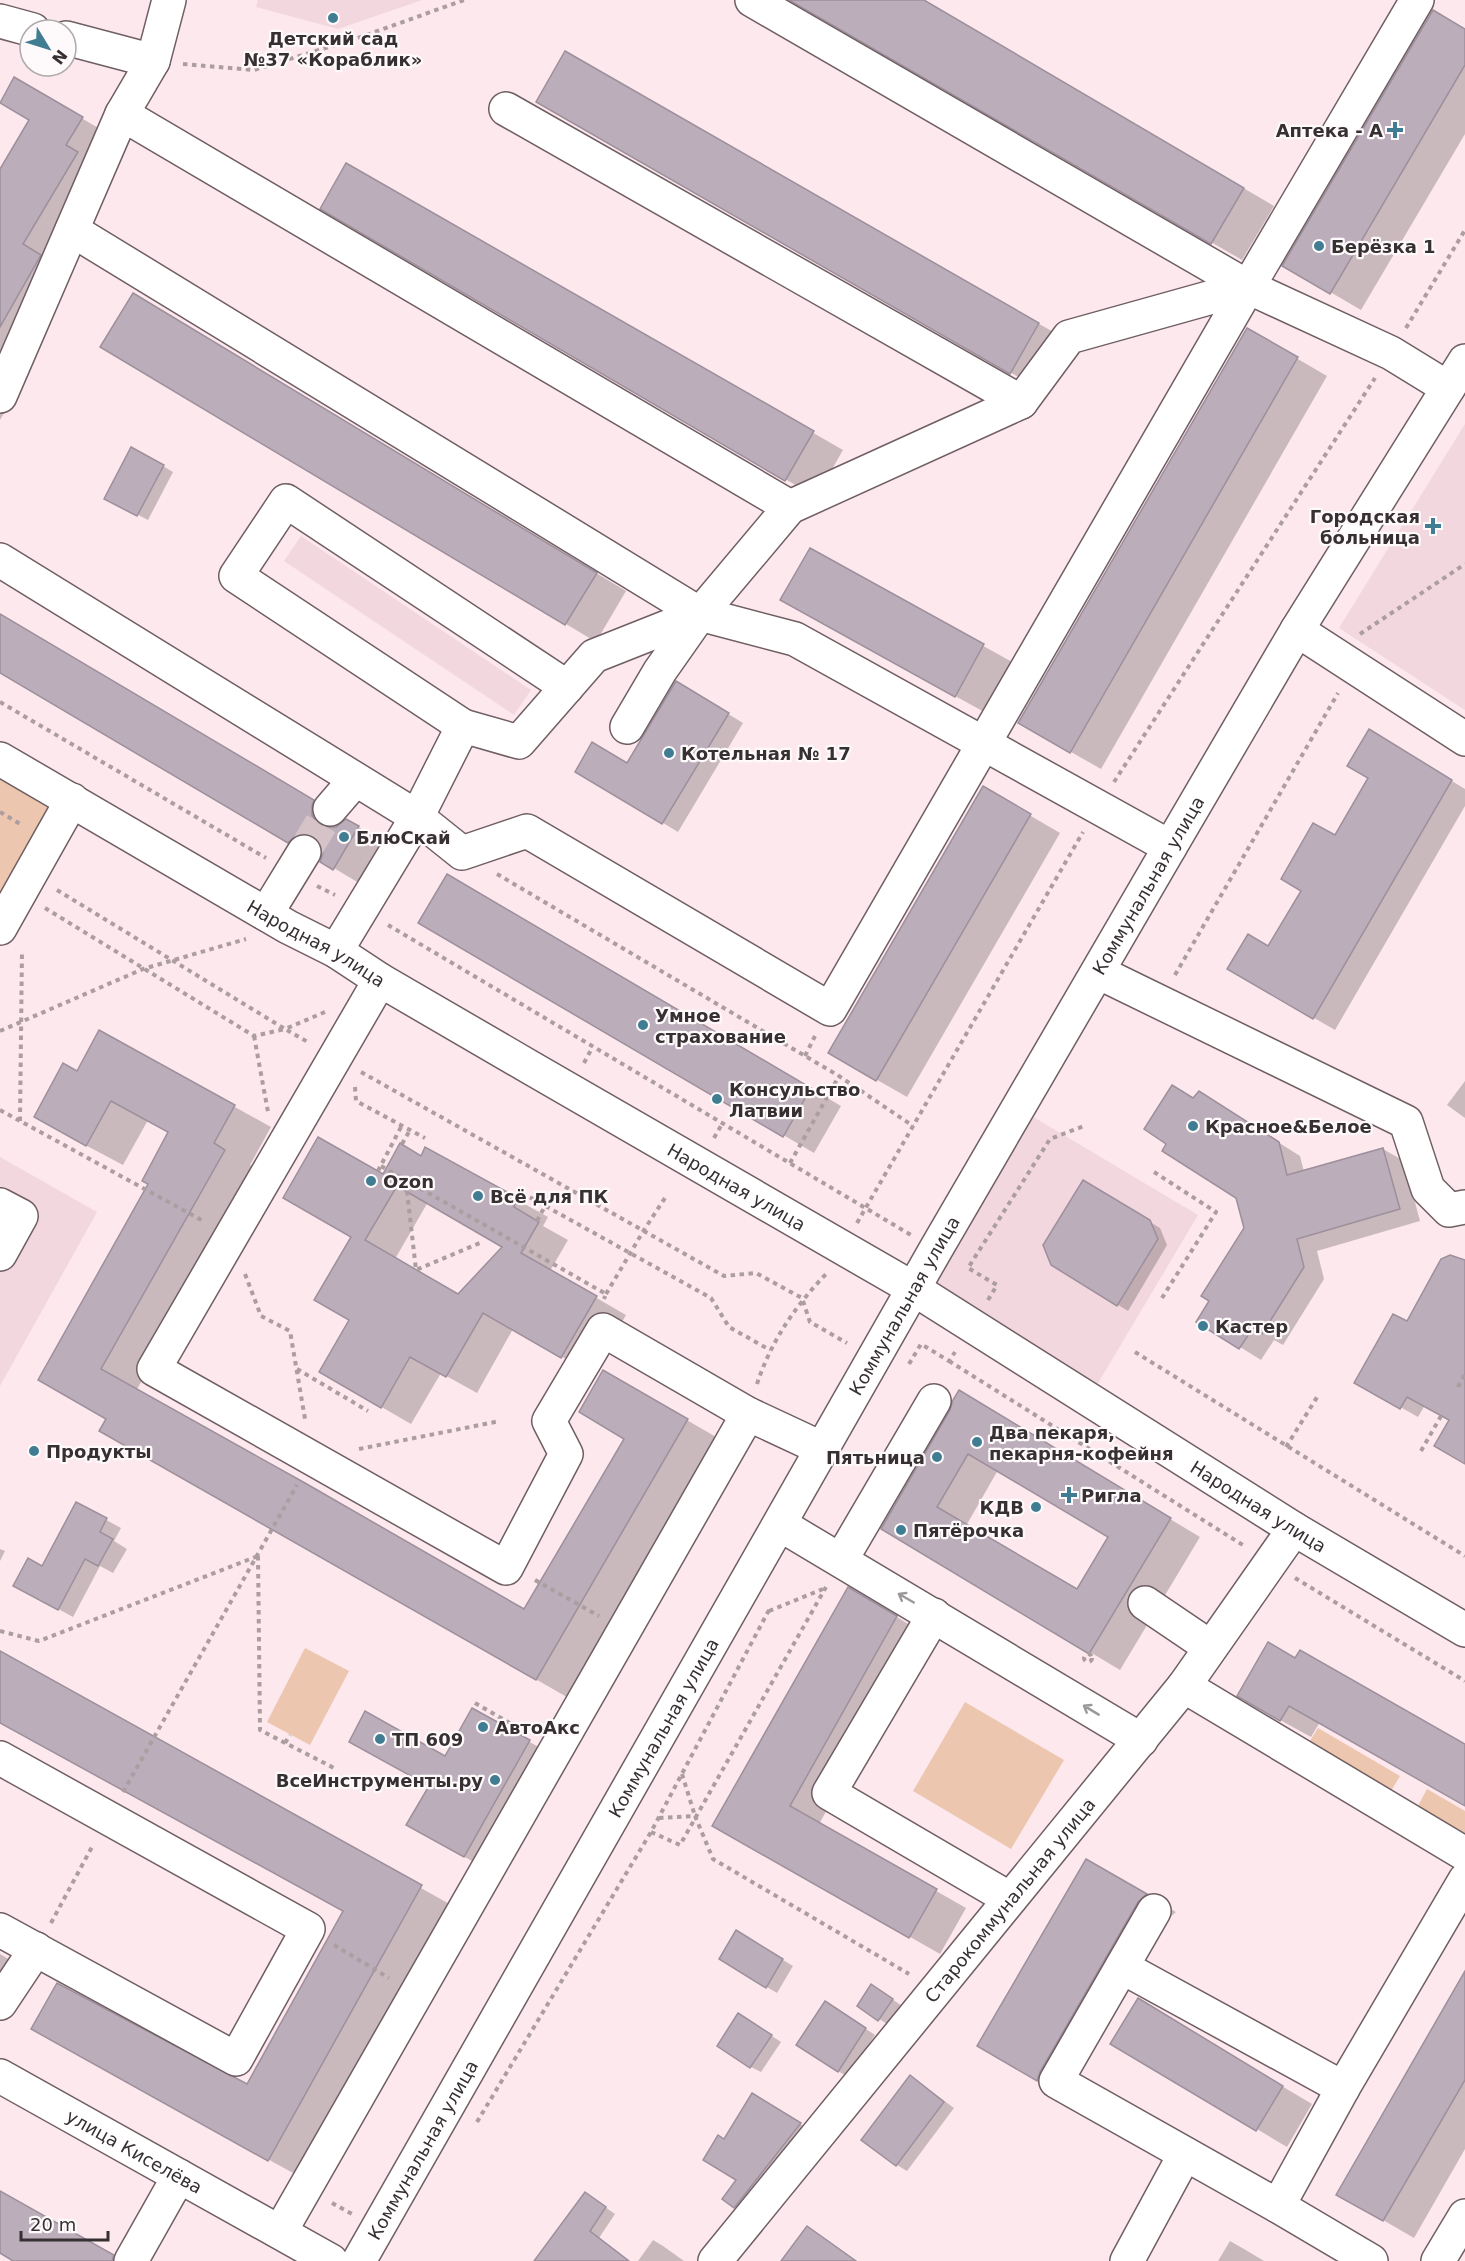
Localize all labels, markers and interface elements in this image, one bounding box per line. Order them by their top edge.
marker: Детский сад №37 «Кораблик» [326,11,340,25]
north arrow [18,18,78,78]
place label: Детский сад №37 «Кораблик» [244,28,422,70]
text: N [48,46,71,68]
place label: Аптека - А [1276,120,1383,141]
marker: Аптека - А [1388,123,1402,137]
place label: Берёзка 1 [1331,236,1436,257]
marker: Берёзка 1 [1312,239,1326,253]
place label: Городская больница [1310,506,1420,548]
marker: Городская больница [1424,517,1442,535]
place label: Котельная № 17 [681,743,851,764]
marker: Котельная № 17 [662,746,676,760]
street label: Коммунальная улица [1088,792,1208,978]
place label: БлюСкай [356,827,451,848]
marker: БлюСкай [337,830,351,844]
street label: Народная улица [243,895,389,991]
place label: Умное страхование [655,1005,786,1047]
marker: Умное страхование [636,1018,650,1032]
place label: Консульство Латвии [729,1079,860,1121]
marker: Консульство Латвии [710,1092,724,1106]
place label: Красное&Белое [1205,1116,1372,1137]
marker: Красное&Белое [1186,1119,1200,1133]
street label: Народная улица [664,1139,810,1235]
place label: Ozon [383,1171,434,1192]
marker: Ozon [364,1174,378,1188]
place label: Всё для ПК [490,1186,608,1207]
marker: Всё для ПК [471,1189,485,1203]
street label: Коммунальная улица [844,1212,964,1399]
place label: Кастер [1215,1316,1288,1337]
marker: Кастер [1196,1319,1210,1333]
place label: Два пекаря, пекарня-кофейня [989,1422,1174,1464]
marker: Два пекаря, пекарня-кофейня [970,1435,984,1449]
place label: Продукты [46,1441,152,1462]
marker: Продукты [27,1444,41,1458]
place label: Пятьница [826,1447,925,1468]
marker: Пятьница [930,1450,944,1464]
street label: Народная улица [1187,1456,1330,1556]
place label: Ригла [1081,1485,1142,1506]
marker: Ригла [1062,1488,1076,1502]
place label: КДВ [980,1497,1024,1518]
marker: КДВ [1029,1500,1043,1514]
place label: Пятёрочка [913,1520,1024,1541]
marker: Пятёрочка [894,1523,908,1537]
one-way arrow [898,1592,915,1604]
street label: Коммунальная улица [604,1634,723,1821]
one-way arrow [1083,1703,1100,1715]
place label: АвтоАкс [495,1717,580,1738]
marker: АвтоАкс [476,1720,490,1734]
place label: ТП 609 [392,1729,463,1750]
marker: ТП 609 [373,1732,387,1746]
place label: ВсеИнструменты.ру [276,1770,483,1791]
marker: ВсеИнструменты.ру [488,1773,502,1787]
street label: Старокоммунальная улица [920,1793,1099,2006]
street label: Коммунальная улица [363,2056,482,2243]
street label: улица Киселёва [63,2105,206,2198]
scale bar [21,2204,108,2242]
text: 20 m [30,2214,76,2235]

